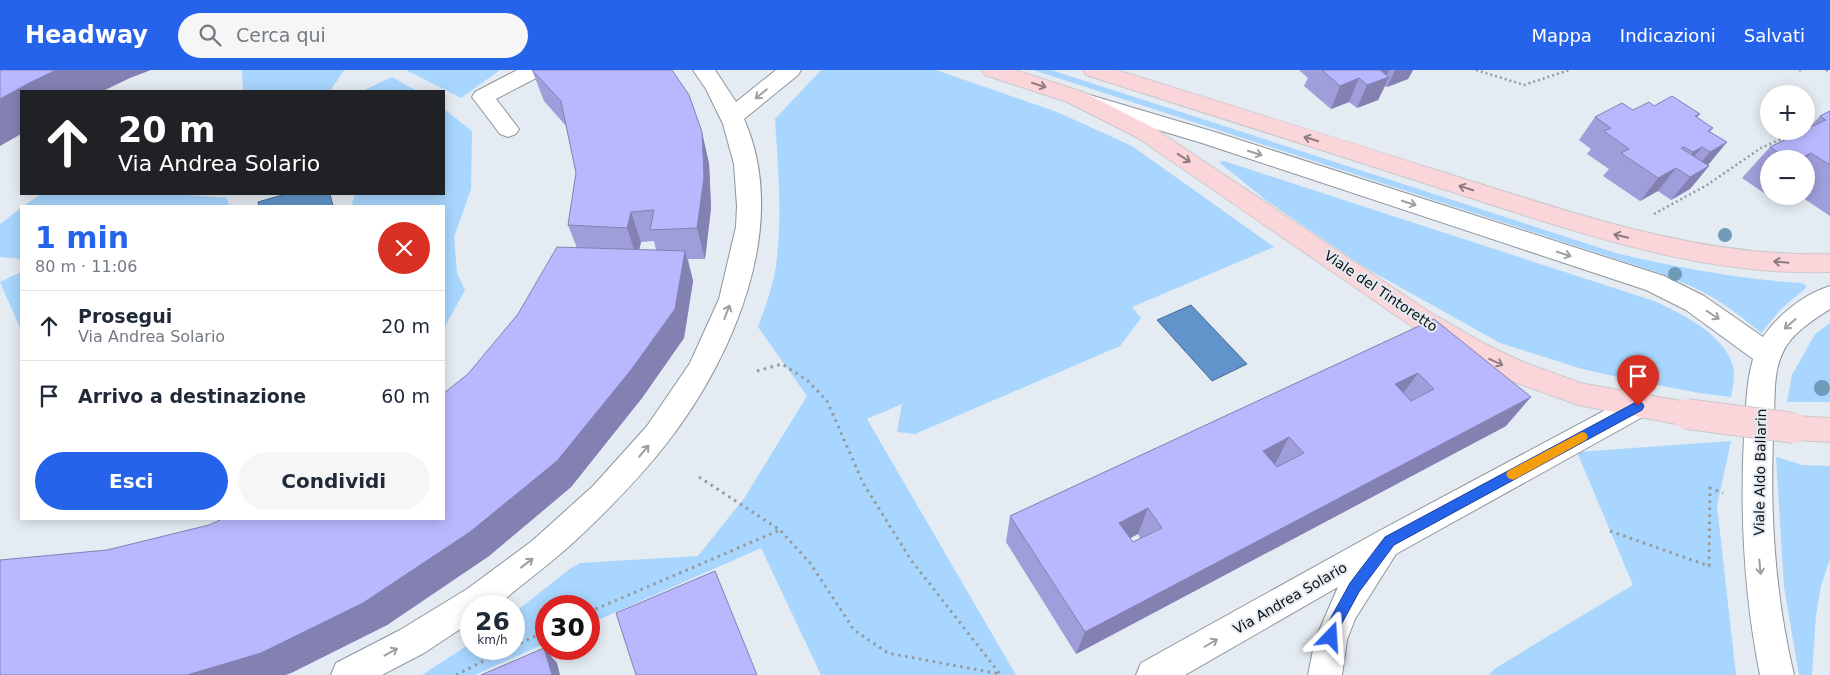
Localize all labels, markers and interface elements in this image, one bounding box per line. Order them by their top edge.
search box [178,13,528,58]
text: Headway [25,21,148,49]
icon: search [196,21,224,49]
text: Cerca qui [236,24,326,46]
text: Mappa [1531,25,1592,46]
text: Indicazioni [1620,25,1716,46]
text: Salvati [1744,25,1805,46]
one-way arrow [1031,81,1047,91]
map controls [1760,85,1815,205]
button: + [1760,85,1815,140]
one-way arrow [755,88,768,99]
icon: ahead [35,110,100,175]
text: 20 m [118,110,215,150]
one-way arrow [1304,134,1319,143]
one-way arrow [1247,149,1262,158]
button: − [1760,150,1815,205]
text: Via Andrea Solario [118,151,320,176]
one-way arrow [1177,153,1191,163]
one-way arrow [1458,183,1474,193]
one-way arrow [1401,199,1417,209]
text: 1 min [35,220,129,255]
button: close [378,222,430,274]
one-way arrow [1614,231,1630,240]
street label: Viale del Tintoretto [1321,247,1441,335]
one-way arrow [1555,250,1571,259]
text: 80 m · 11:06 [35,257,137,276]
one-way arrow [1774,257,1790,267]
text: Prosegui [78,305,172,327]
one-way arrow [724,305,733,320]
one-way arrow [1706,310,1720,320]
icon: ahead [35,312,63,340]
text: 20 m [381,315,430,337]
one-way arrow [1784,318,1797,330]
text: Via Andrea Solario [78,327,225,346]
pin [1617,355,1659,406]
one-way arrow [1488,357,1503,367]
icon: arrive [1624,362,1652,390]
icon: arrive [35,382,63,410]
text: Arrivo a destinazione [78,385,306,407]
text: 60 m [381,385,430,407]
street label: Viale Aldo Ballarin [1751,408,1769,536]
one-way arrow [638,444,649,457]
button: Esci [35,452,228,510]
button: Condividi [238,452,430,510]
one-way arrow [520,558,533,569]
street label: Via Andrea Solario [1230,559,1350,637]
one-way arrow [1755,559,1765,575]
speed limit sign: 30 [535,595,600,660]
text: 26 [475,607,510,636]
position arrow [1304,610,1356,662]
text: km/h [477,633,508,647]
one-way arrow [1203,638,1218,648]
one-way arrow [383,647,398,656]

